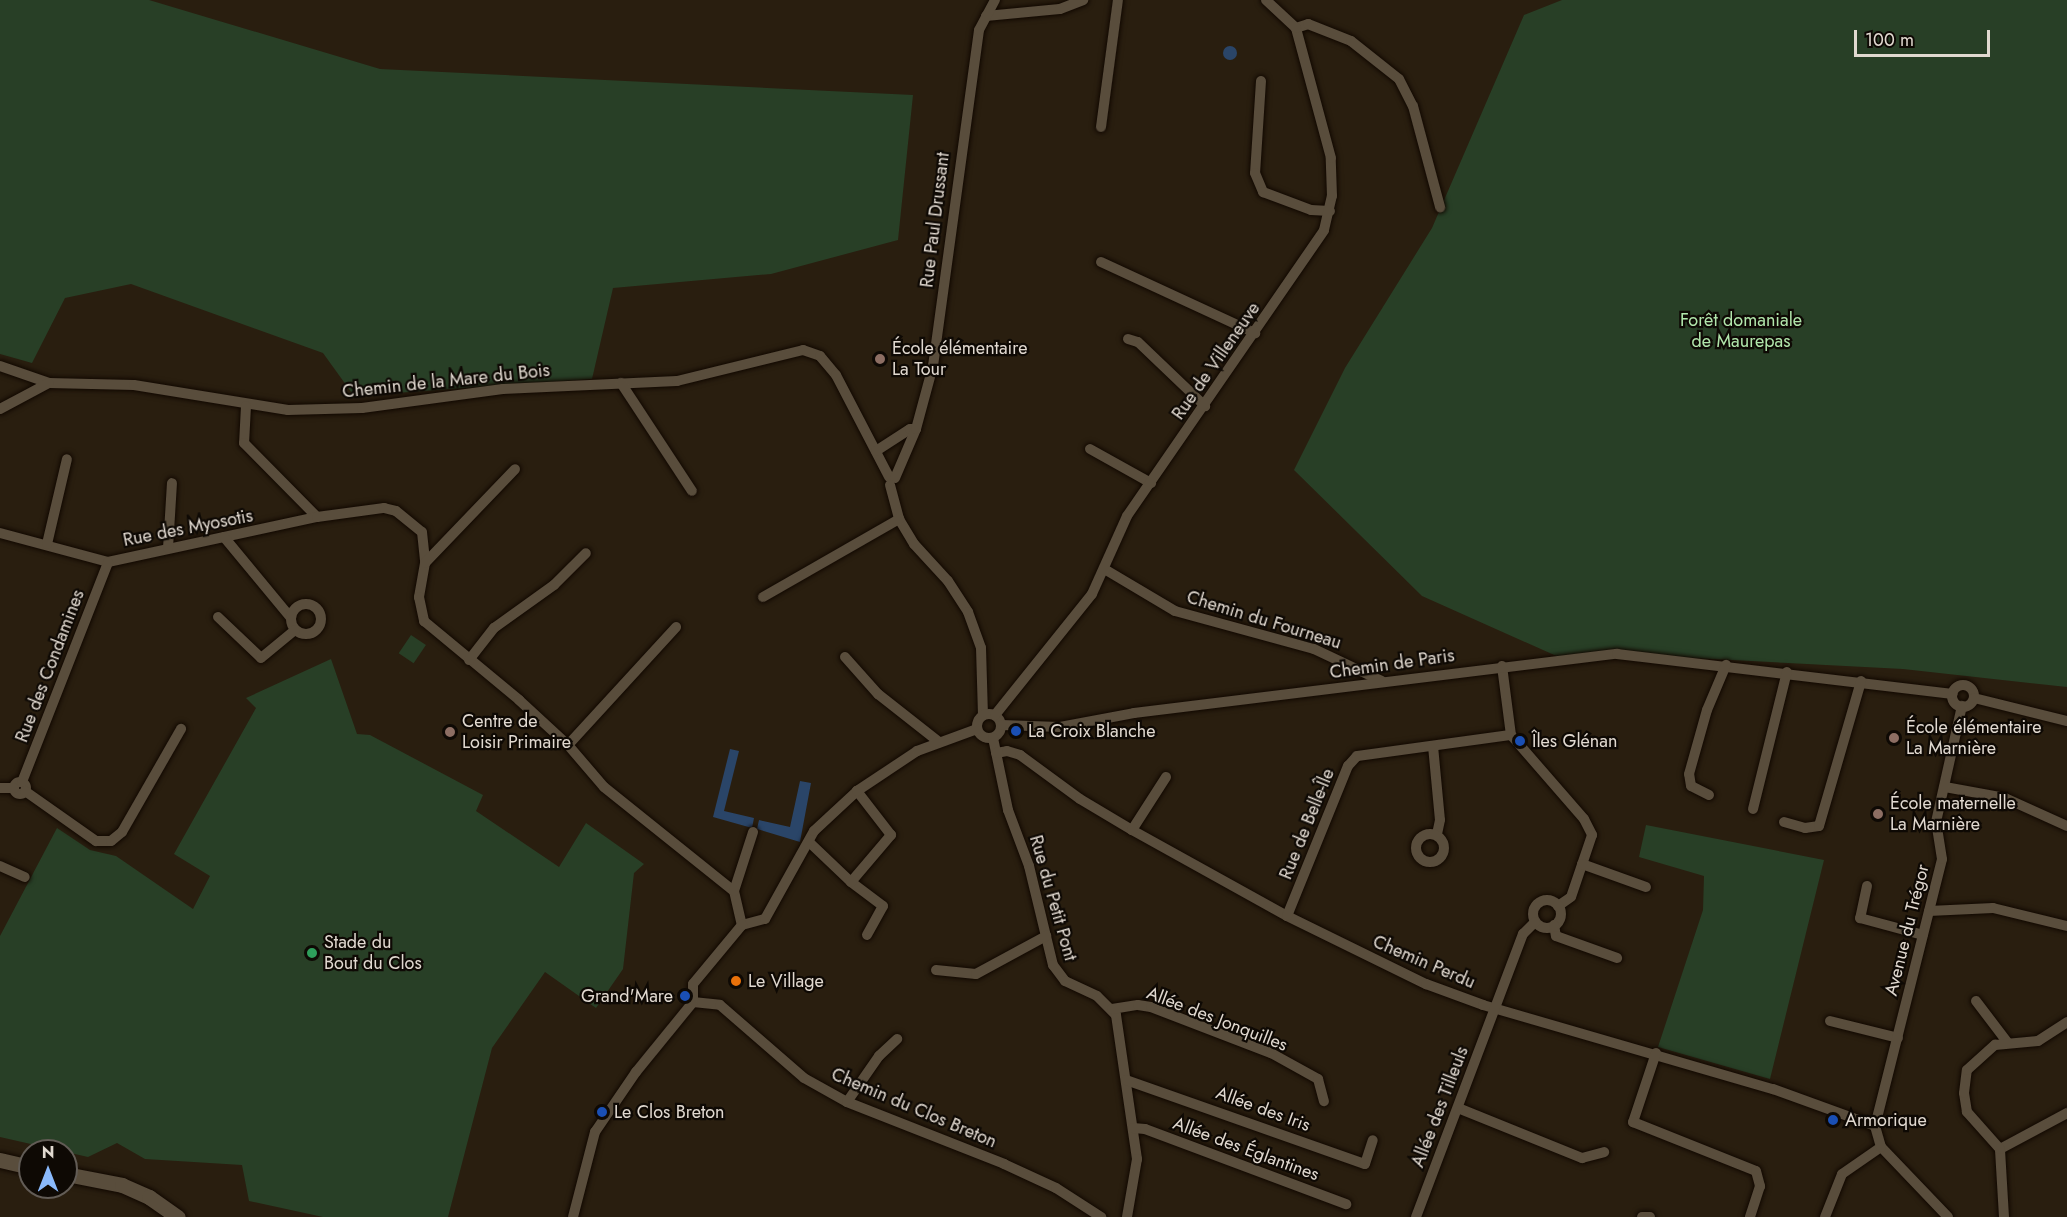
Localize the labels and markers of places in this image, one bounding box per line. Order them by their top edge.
place label: École élémentaire La Tour [892,338,1027,380]
marker: École élémentaire La Tour [873,352,887,366]
place label: Centre de Loisir Primaire [462,711,571,754]
place label: École élémentaire La Marnière [1906,717,2041,760]
place label: La Croix Blanche [1028,720,1155,742]
marker: La Croix Blanche [1009,724,1023,738]
marker: Centre de Loisir Primaire [443,725,457,739]
place label: Îles Glénan [1532,730,1617,752]
marker: École élémentaire La Marnière [1887,731,1901,745]
marker: Îles Glénan [1513,734,1527,748]
place label: École maternelle La Marnière [1890,793,2016,836]
marker: École maternelle La Marnière [1871,807,1885,821]
place label: Stade du Bout du Clos [324,932,422,974]
marker: Stade du Bout du Clos [305,946,319,960]
place label: Le Village [748,970,824,992]
marker: Le Village [729,974,743,988]
place label: Grand'Mare [581,985,673,1007]
marker: Grand'Mare [678,989,692,1003]
place label: Le Clos Breton [614,1101,725,1123]
marker: Le Clos Breton [595,1105,609,1119]
place label: Armorique [1845,1109,1927,1131]
marker: Armorique [1826,1113,1840,1127]

